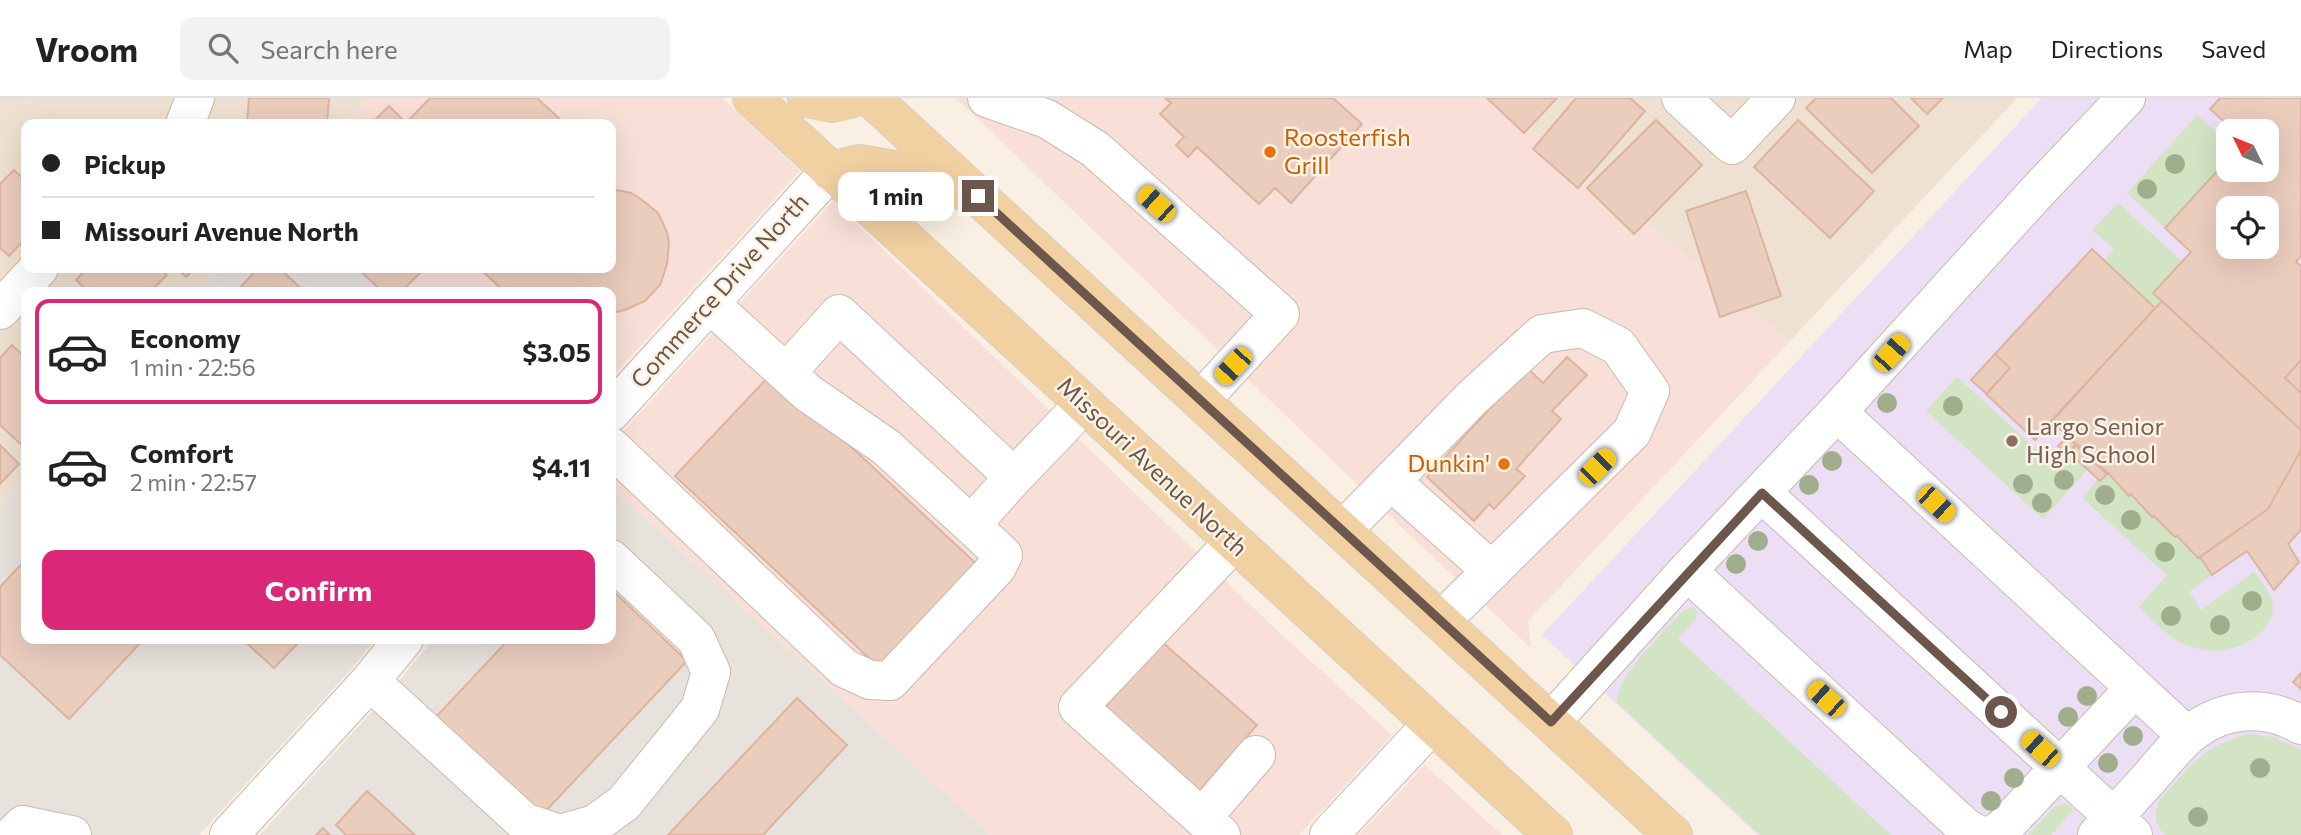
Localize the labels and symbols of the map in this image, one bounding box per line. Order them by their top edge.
north arrow [2216,119,2278,182]
place label: Roosterfish Grill [1284,122,1411,179]
marker: Roosterfish Grill [1262,144,1278,160]
callout: 1 min [838,172,954,220]
route end [962,180,994,212]
car [1134,182,1179,226]
street label: Commerce Drive North [624,187,814,393]
car [1870,330,1913,376]
car [1211,343,1256,389]
street label: Missouri Avenue North [1052,370,1254,562]
place label: Largo Senior High School [2026,411,2165,468]
marker: Largo Senior High School [2004,433,2020,449]
car [1575,445,1620,489]
place label: Dunkin' [1407,448,1490,477]
marker: Dunkin' [1496,456,1512,472]
car [1914,482,1959,526]
car [1804,677,1849,721]
route start [1985,696,2017,728]
car [2018,727,2063,771]

